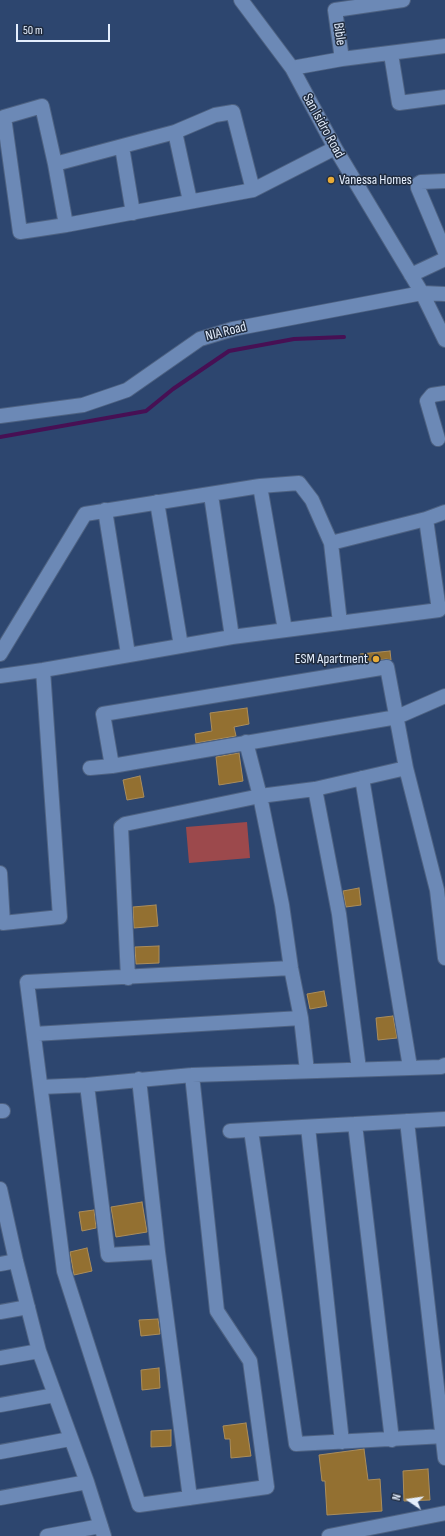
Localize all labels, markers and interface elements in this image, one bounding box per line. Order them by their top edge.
scale bar [18,16,112,42]
street label: Bible [329,22,349,46]
text: 50 m [23,23,43,38]
street label: San Isidro Road [298,91,348,161]
place label: Vanessa Homes [339,172,412,188]
marker: Vanessa Homes [326,175,336,185]
street label: NIA Road [204,319,248,345]
place label: ESM Apartment [295,651,368,667]
marker: ESM Apartment [371,654,381,664]
north arrow [389,1480,429,1520]
text: N [390,1493,404,1502]

